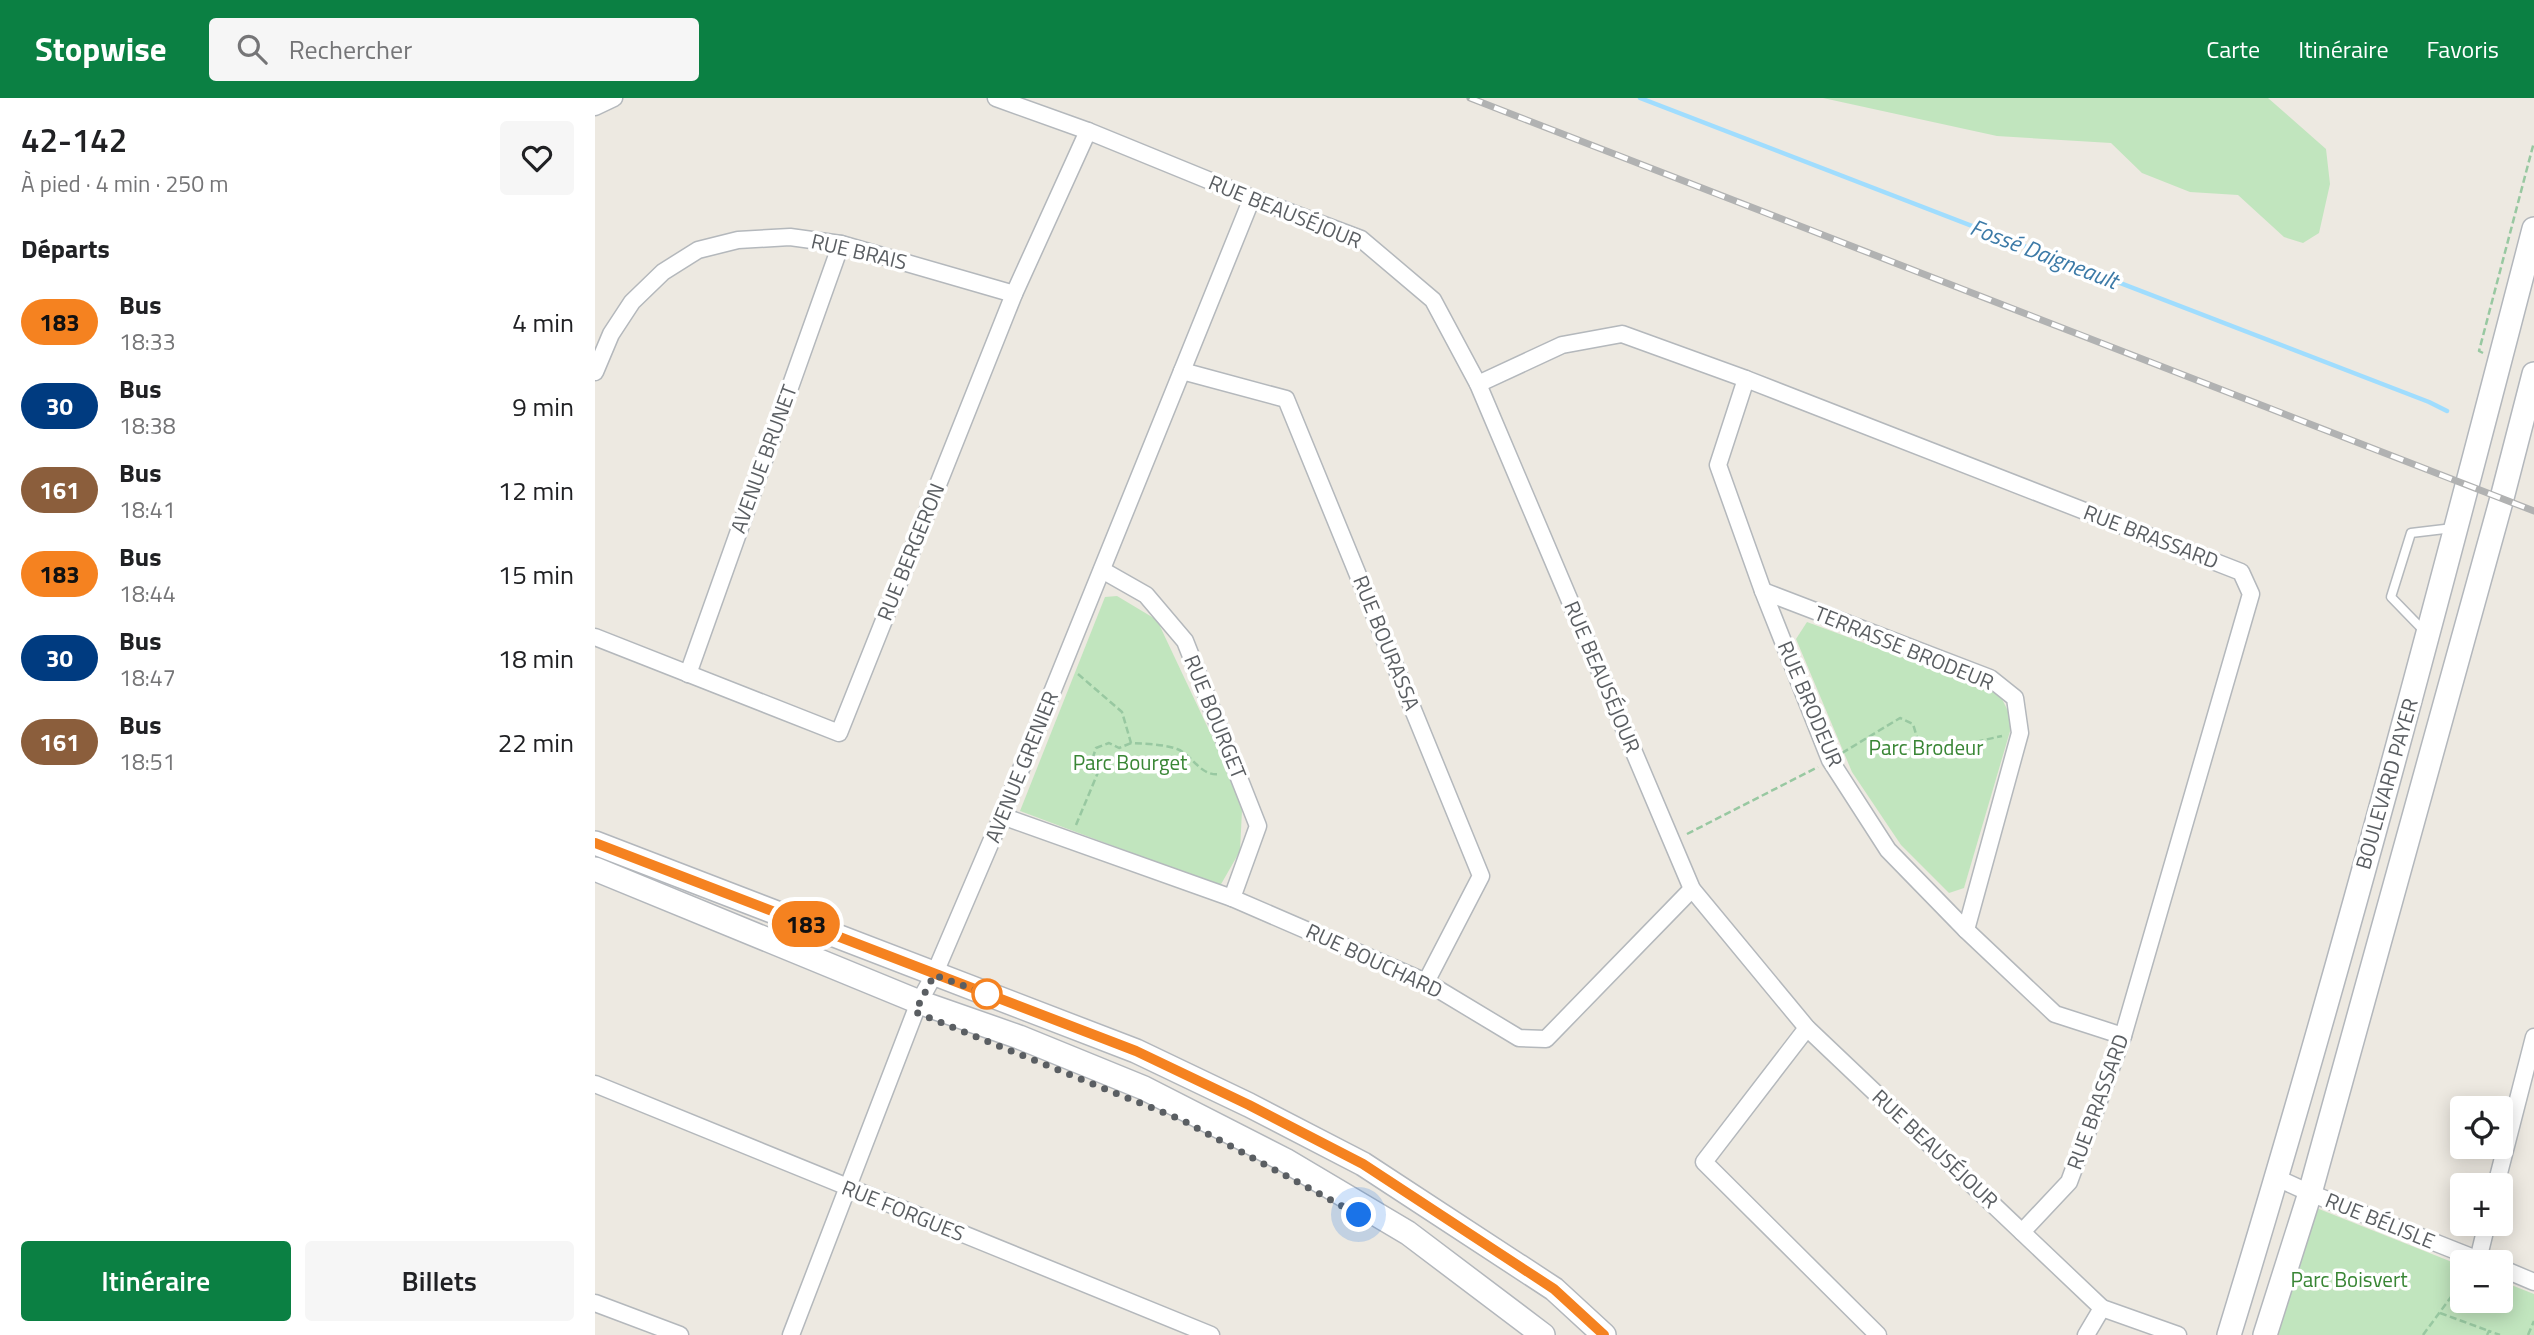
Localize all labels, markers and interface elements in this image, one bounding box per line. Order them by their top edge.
search box [209,18,699,81]
text: Stopwise [35,24,167,74]
icon: search [233,30,271,68]
text: Rechercher [289,30,412,69]
text: Carte [2206,31,2260,67]
text: Itinéraire [2298,31,2389,67]
text: Favoris [2427,31,2499,67]
text: 42-142 [21,115,127,165]
button: heart [500,121,574,195]
text: À pied · 4 min · 250 m [21,166,228,201]
street label: RUE BEAUSÉJOUR [1204,166,1367,256]
water label: Fossé Daigneault [1965,209,2126,299]
street label: RUE BRAIS [808,224,910,278]
text: Départs [21,229,110,268]
text: Bus [119,285,161,324]
text: 4 min [512,303,574,342]
text: 183 [39,304,80,340]
text: 18:33 [119,324,176,359]
text: Bus [119,369,161,408]
street label: AVENUE BRUNET [721,380,805,537]
text: 9 min [512,387,574,426]
text: 30 [46,388,73,424]
text: 18:38 [119,408,176,443]
text: Bus [119,453,161,492]
text: 12 min [498,471,574,510]
text: 161 [39,472,80,508]
street label: RUE BERGERON [868,478,952,625]
text: 18:41 [119,492,176,527]
street label: RUE BRASSARD [2079,496,2224,577]
text: Bus [119,537,161,576]
text: 15 min [498,555,574,594]
text: 183 [39,556,80,592]
street label: RUE BOURASSA [1345,570,1429,715]
text: 18:44 [119,576,176,611]
street label: RUE BEAUSÉJOUR [1556,596,1649,758]
street label: TERRASSE BRODEUR [1810,596,1999,698]
text: Bus [119,621,161,660]
street label: RUE BRODEUR [1770,636,1852,772]
text: 18 min [498,639,574,678]
text: 30 [46,640,73,676]
street label: RUE BOURGET [1176,650,1255,784]
text: 18:47 [119,660,176,695]
street label: AVENUE GRENIER [976,686,1066,847]
street label: BOULEVARD PAYER [2346,695,2426,873]
text: Bus [119,705,161,744]
text: 22 min [498,723,574,762]
text: 161 [39,724,80,760]
park label: Parc Brodeur [1869,731,1983,763]
text: 18:51 [119,744,176,779]
park label: Parc Bourget [1073,746,1188,778]
line badge: 183 [766,901,846,947]
text: 183 [786,906,826,942]
street label: RUE BOUCHARD [1301,914,1448,1006]
unlabelled marker [972,979,1002,1009]
street label: RUE BRASSARD [2058,1029,2136,1174]
street label: RUE BEAUSÉJOUR [1865,1081,2006,1215]
map controls [2450,1096,2513,1313]
button: locate [2450,1096,2513,1159]
street label: RUE FORGUES [837,1171,970,1249]
button: + [2450,1173,2513,1236]
street label: RUE BÉLISLE [2321,1184,2440,1257]
your location [1341,1197,1376,1232]
button: Itinéraire [21,1241,291,1321]
button: Billets [305,1241,574,1321]
button: − [2450,1250,2513,1313]
park label: Parc Boisvert [2290,1263,2408,1295]

